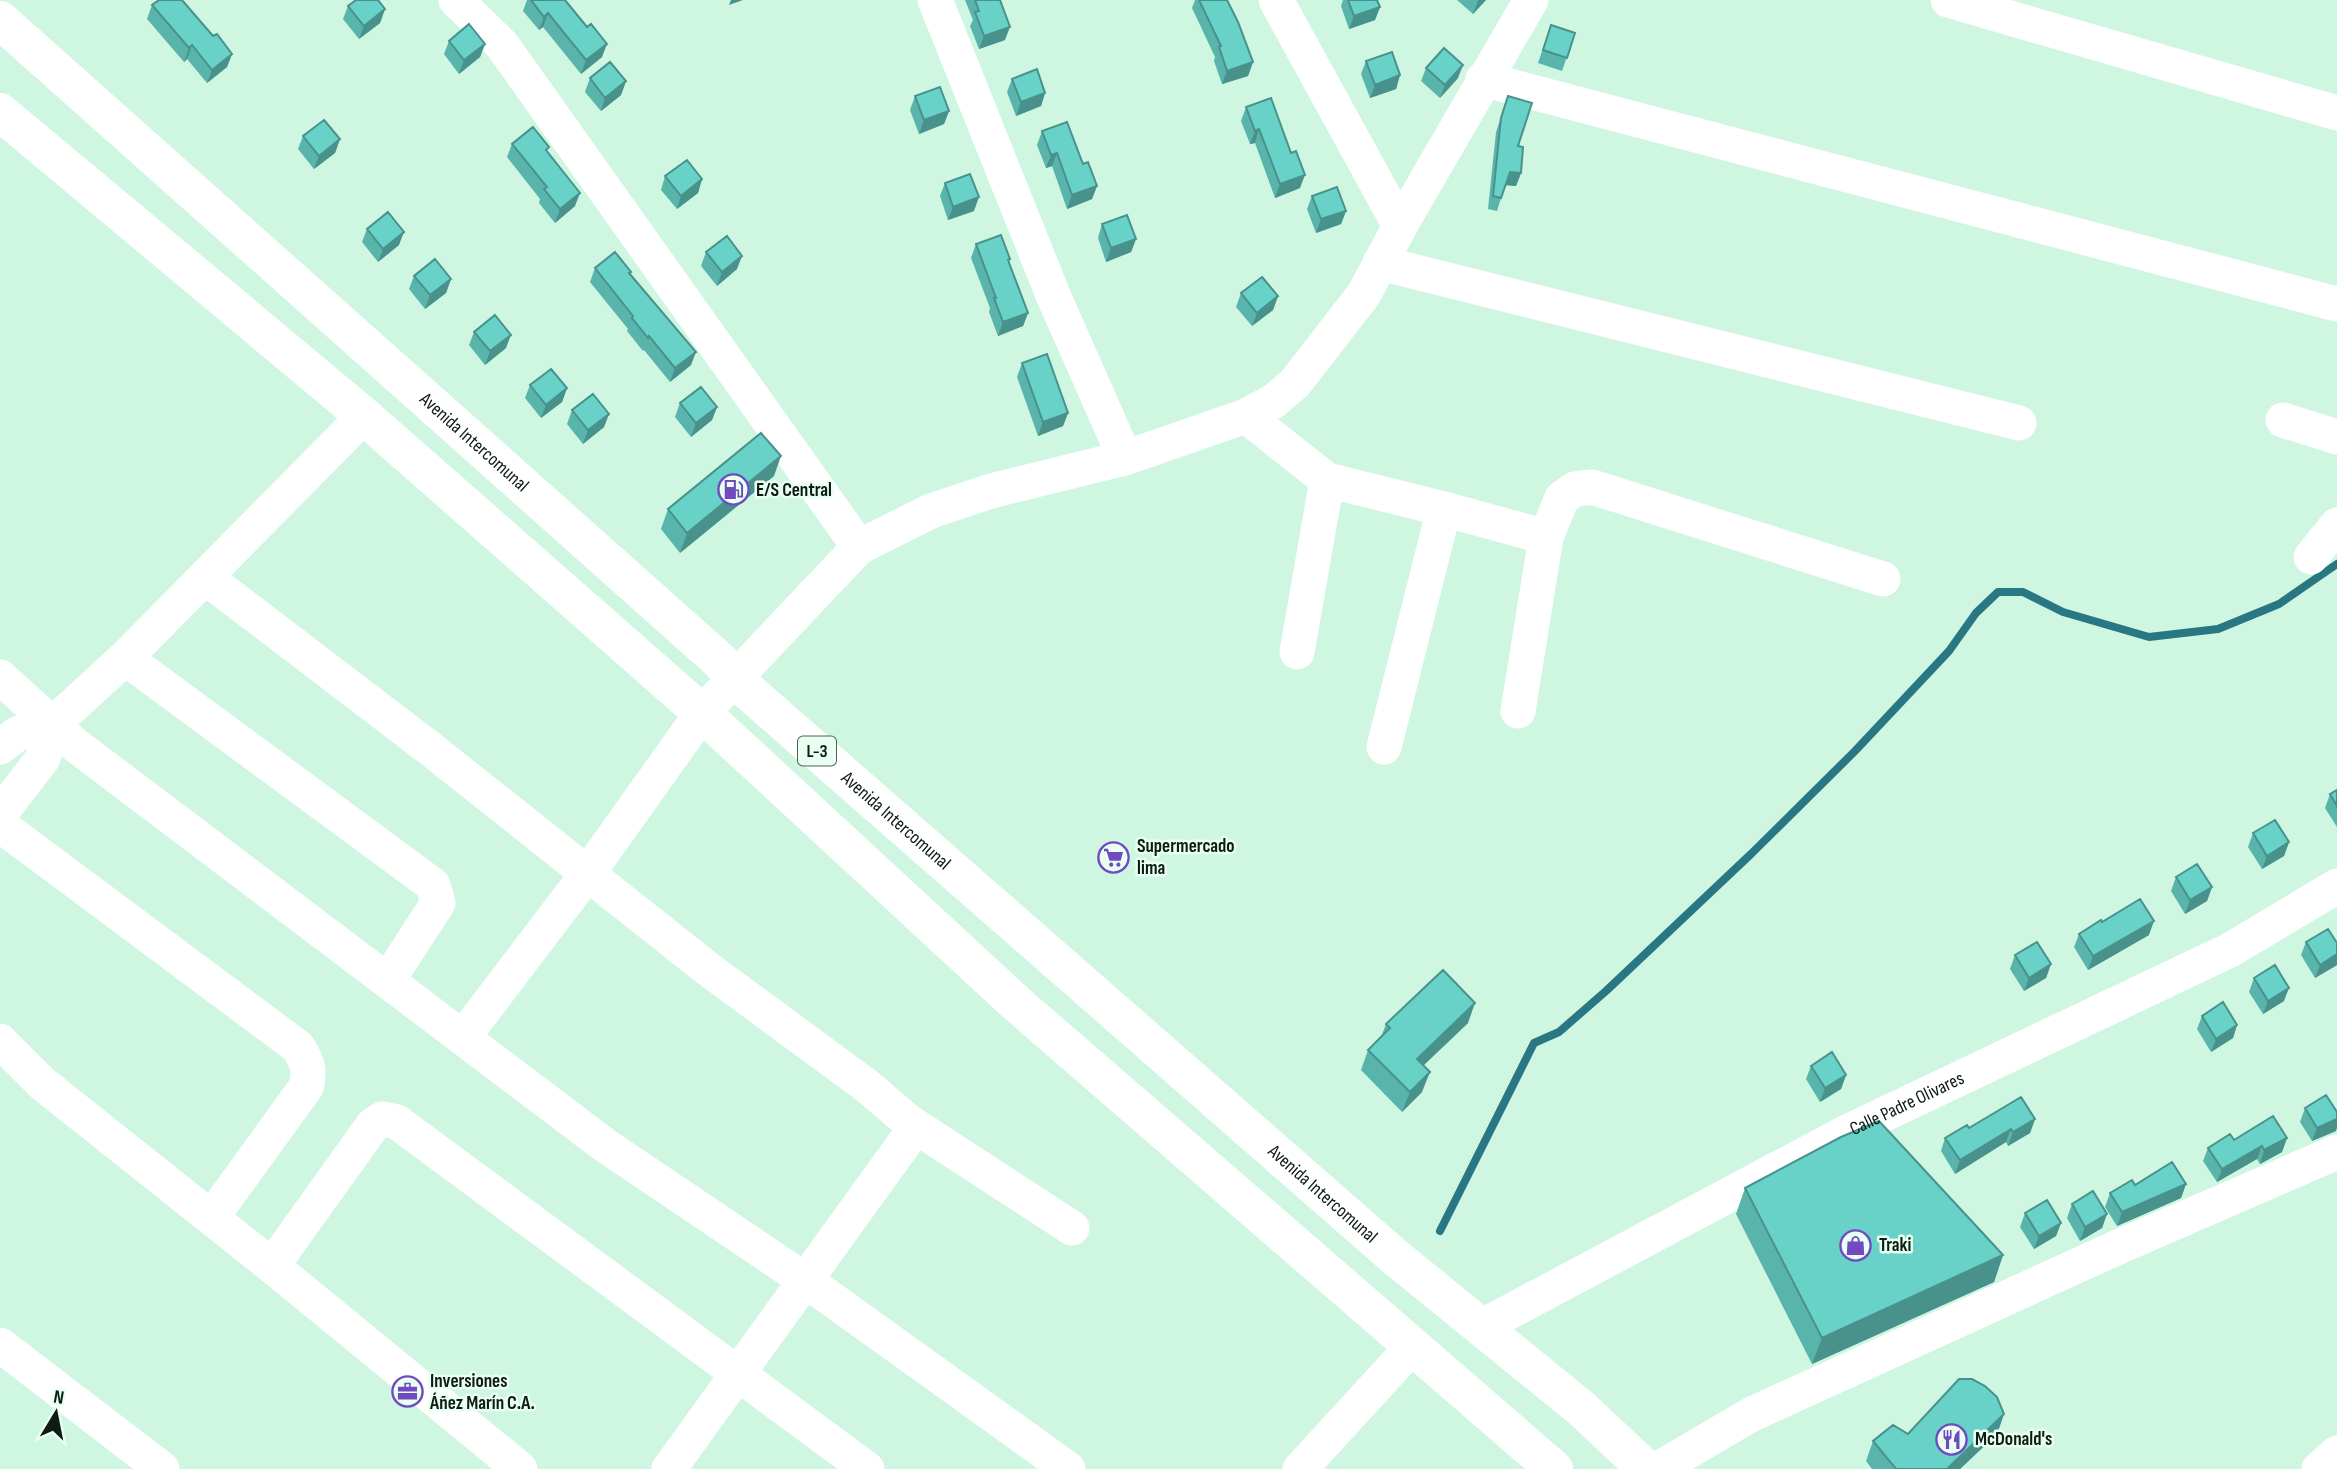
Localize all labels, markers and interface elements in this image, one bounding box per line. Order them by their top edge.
street label: Avenida Intercomunal [414,387,533,497]
fuel station icon: E/S Central [716,473,750,507]
place label: E/S Central [756,479,832,502]
road number: L-3 [798,736,836,766]
street label: Avenida Intercomunal [836,766,956,875]
place label: Supermercado lima [1137,835,1235,880]
supermarket icon: Supermercado lima [1097,840,1131,874]
street label: Calle Padre Olivares [1846,1067,1968,1140]
street label: Avenida Intercomunal [1263,1139,1382,1248]
shop icon: Traki [1839,1228,1873,1262]
place label: Traki [1879,1234,1912,1257]
place label: Inversiones Áñez Marín C.A. [429,1370,535,1415]
office icon: Inversiones Áñez Marín C.A. [390,1375,424,1409]
north arrow [21,1378,91,1448]
text: N [52,1386,66,1410]
restaurant icon: McDonald's [1935,1422,1969,1456]
place label: McDonald's [1975,1428,2052,1451]

